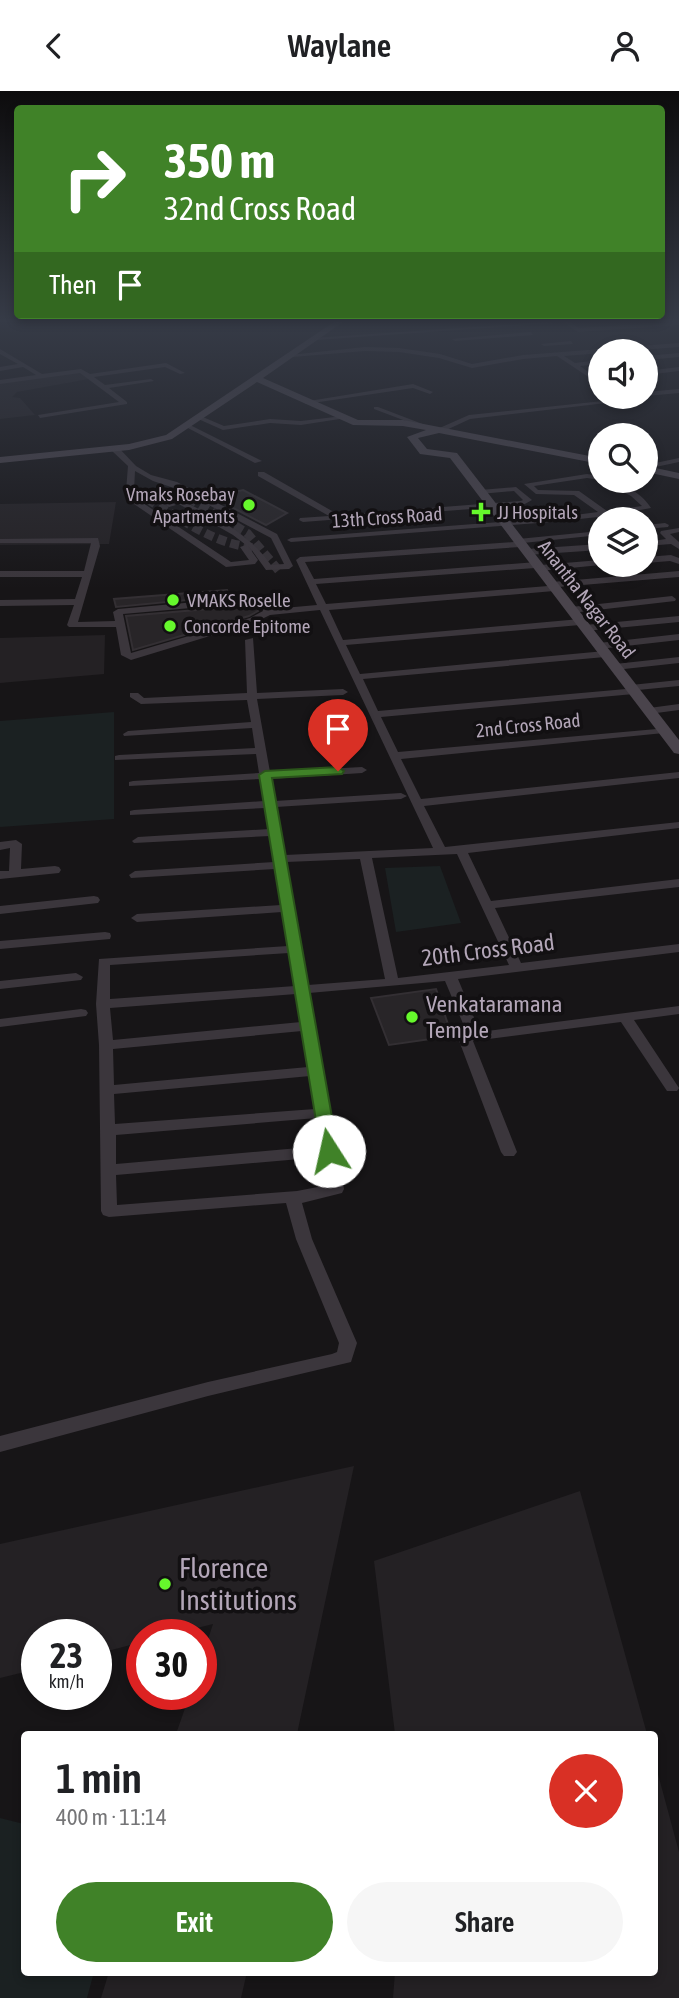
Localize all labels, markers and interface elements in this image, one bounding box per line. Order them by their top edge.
icon: back [35,27,73,65]
text: Waylane [288,27,391,64]
icon: person [606,27,644,65]
text: 350 m [164,132,275,188]
icon: right [49,133,140,224]
text: 32nd Cross Road [164,190,356,227]
icon: arrive [111,266,149,304]
text: Then [49,270,97,300]
map controls [588,339,658,577]
button: sound [588,339,658,409]
button: search [588,423,658,493]
place label: Vmaks Rosebay Apartments [126,483,235,527]
marker: Vmaks Rosebay Apartments [241,497,257,513]
place label: JJ Hospitals [497,501,578,523]
street label: 13th Cross Road [331,502,443,532]
marker: JJ Hospitals [471,502,491,522]
button: layers [588,507,658,577]
street label: Anantha Nagar Road [534,536,640,662]
place label: VMAKS Roselle [187,589,291,611]
marker: VMAKS Roselle [165,592,181,608]
place label: Concorde Epitome [184,615,310,637]
marker: Concorde Epitome [162,618,178,634]
pin [308,699,368,771]
street label: 2nd Cross Road [475,709,581,741]
icon: arrive [319,710,357,748]
street label: 20th Cross Road [420,929,556,971]
place label: Venkataramana Temple [426,991,562,1043]
marker: Venkataramana Temple [404,1009,420,1025]
position arrow [292,1114,366,1188]
place label: Florence Institutions [179,1552,297,1616]
marker: Florence Institutions [157,1576,173,1592]
speed limit sign: 30 [126,1619,217,1710]
text: 23 [50,1635,83,1675]
text: km/h [49,1671,84,1692]
text: 1 min [56,1754,142,1802]
button: close [549,1754,623,1828]
text: 400 m · 11:14 [56,1804,167,1830]
button: Exit [56,1882,333,1962]
button: Share [347,1882,623,1962]

